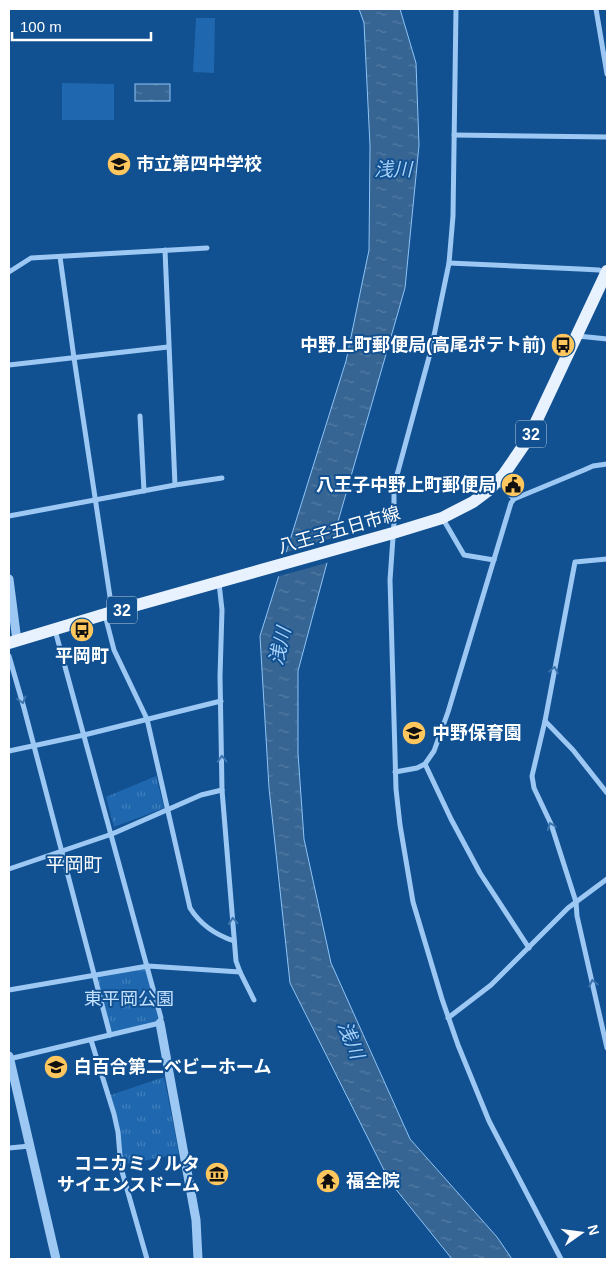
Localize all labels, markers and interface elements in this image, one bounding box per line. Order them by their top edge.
scale bar [12,10,151,42]
text: 100 m [20,18,62,35]
school or university icon: 市立第四中学校 [106,151,132,177]
place label: 市立第四中学校 [136,154,262,174]
water label: 浅川 [374,159,414,180]
bus stop icon: 中野上町郵便局(高尾ポテト前) [550,332,576,358]
place label: 中野上町郵便局(高尾ポテト前) [300,335,546,355]
road number: 32 [516,420,546,448]
public building icon: 八王子中野上町郵便局 [500,472,526,498]
place label: 八王子中野上町郵便局 [316,475,496,495]
street label: 八王子五日市線 [276,503,402,557]
road number: 32 [107,596,137,624]
bus stop icon: 平岡町 [69,617,95,643]
water label: 浅川 [265,623,295,667]
place label: 平岡町 [55,646,109,666]
one-way arrow [549,666,559,674]
one-way arrow [16,696,26,704]
school or university icon: 中野保育園 [401,720,427,746]
place label: 中野保育園 [432,723,522,743]
one-way arrow [216,755,227,763]
one-way arrow [547,823,557,831]
district label: 平岡町 [45,854,103,875]
one-way arrow [228,917,239,925]
one-way arrow [588,979,599,987]
park label: 東平岡公園 [84,989,174,1009]
water label: 浅川 [334,1018,369,1063]
school or university icon: 白百合第二ベビーホーム [43,1054,69,1080]
place label: 白百合第二ベビーホーム [74,1057,271,1077]
place label: コニカミノルタ サイエンスドーム [57,1154,200,1195]
museum icon: コニカミノルタ サイエンスドーム [204,1161,230,1187]
temple icon: 福全院 [315,1168,341,1194]
place label: 福全院 [346,1171,400,1191]
north arrow [556,1208,606,1258]
text: N [585,1223,603,1237]

